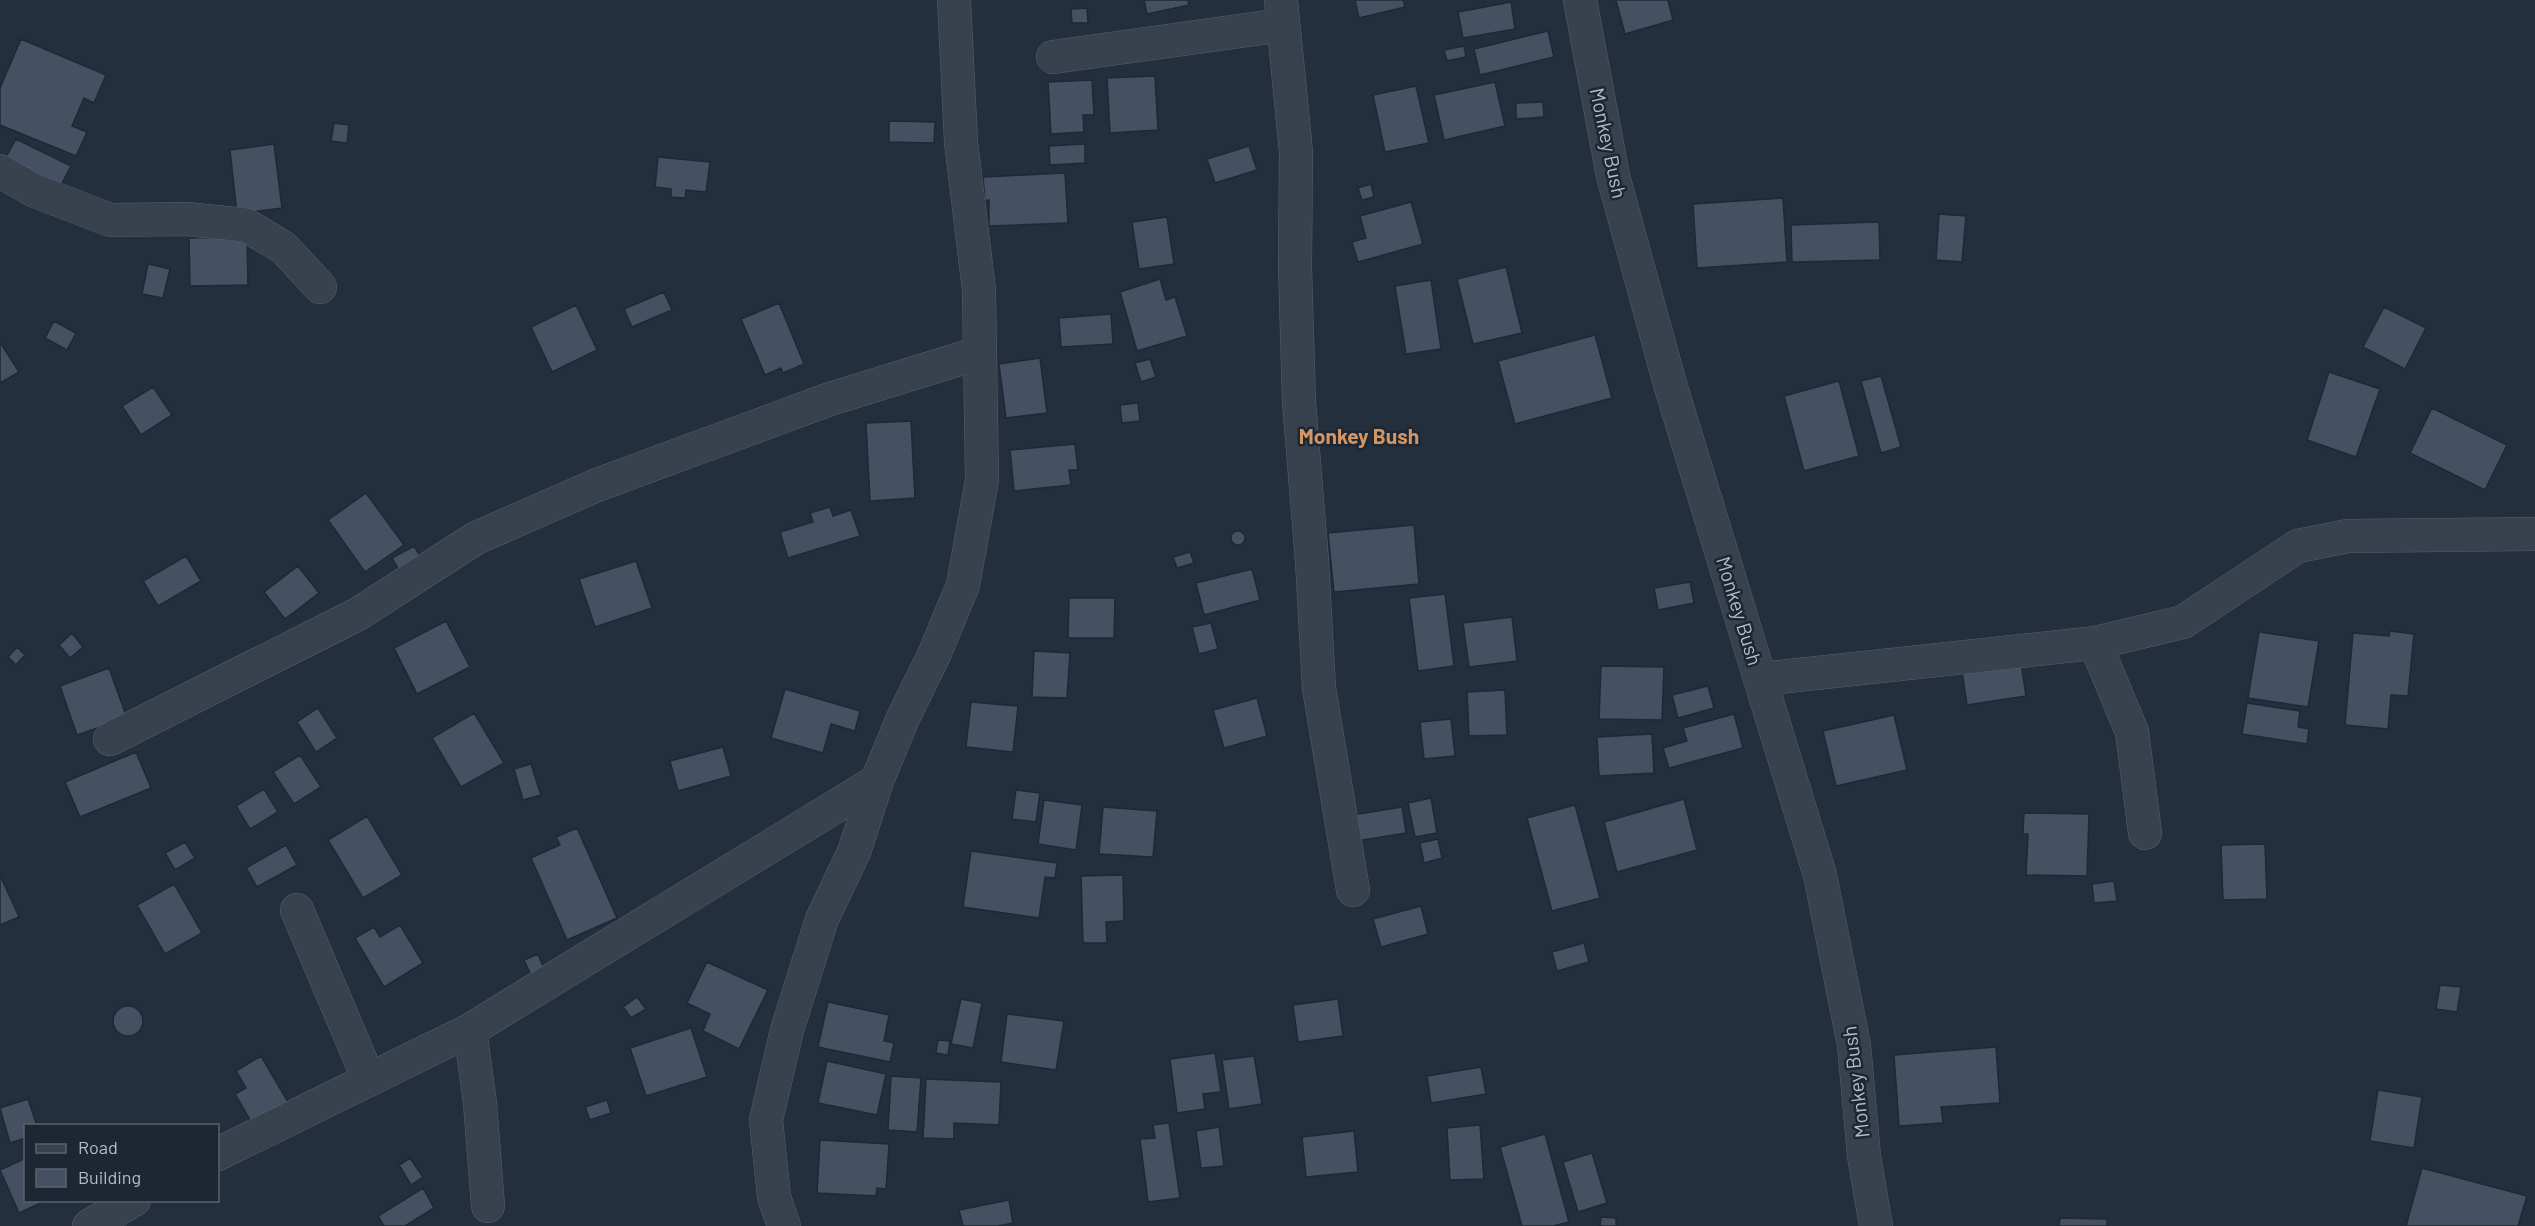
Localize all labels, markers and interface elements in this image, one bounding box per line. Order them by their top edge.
street label: Monkey Bush [1586,85,1632,200]
district label: Monkey Bush [1299,423,1419,448]
street label: Monkey Bush [1712,553,1768,668]
street label: Monkey Bush [1836,1025,1874,1139]
legend [24,1124,219,1202]
text: Road [78,1136,118,1158]
text: Building [78,1166,141,1188]

